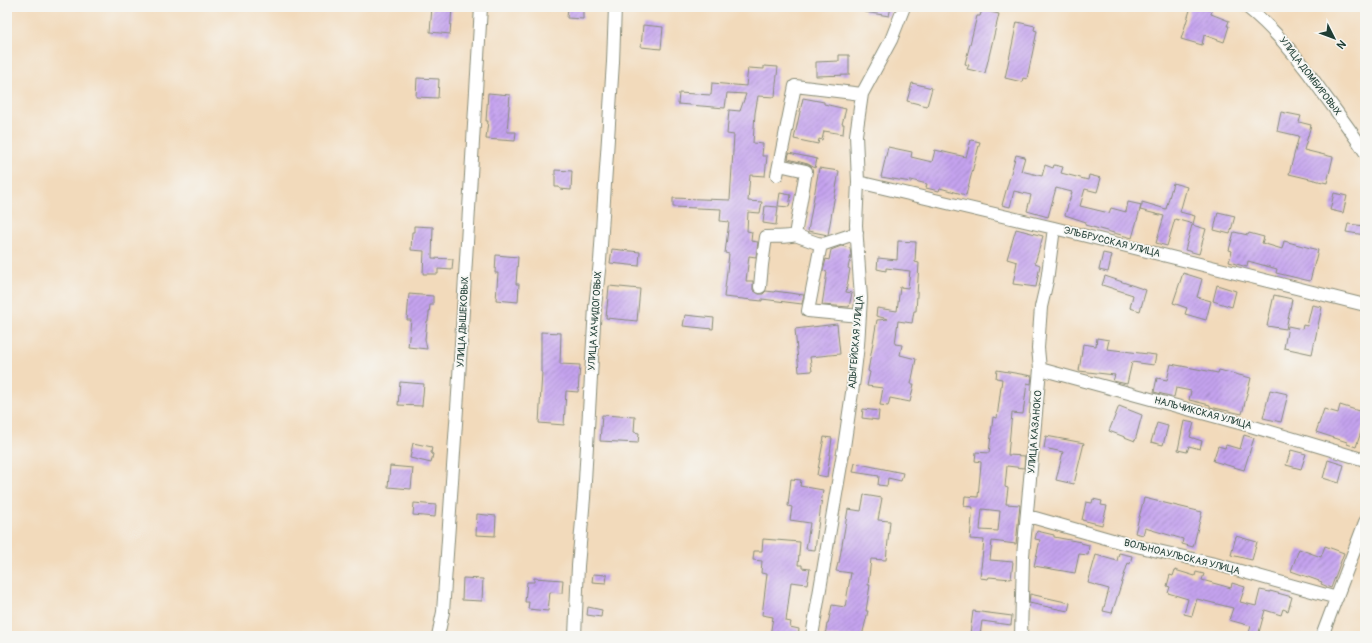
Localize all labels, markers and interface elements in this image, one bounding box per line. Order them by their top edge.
north arrow [1314,18,1354,58]
street label: УЛИЦА ДОМБИРОВЫХ [1277,35,1344,118]
text: N [1333,37,1348,52]
street label: ЭЛЬБРУССКАЯ УЛИЦА [1062,224,1162,260]
street label: УЛИЦА ХАЧИДОГОВЫХ [586,270,604,371]
street label: УЛИЦА ДЫШЕКОВЫХ [455,276,471,368]
street label: АДЫГЕЙСКАЯ УЛИЦА [845,294,866,389]
street label: УЛИЦА КАЗАНОКО [1025,390,1045,474]
street label: НАЛЬЧИКСКАЯ УЛИЦА [1153,394,1254,432]
street label: ВОЛЬНОАУЛЬСКАЯ УЛИЦА [1123,537,1242,577]

